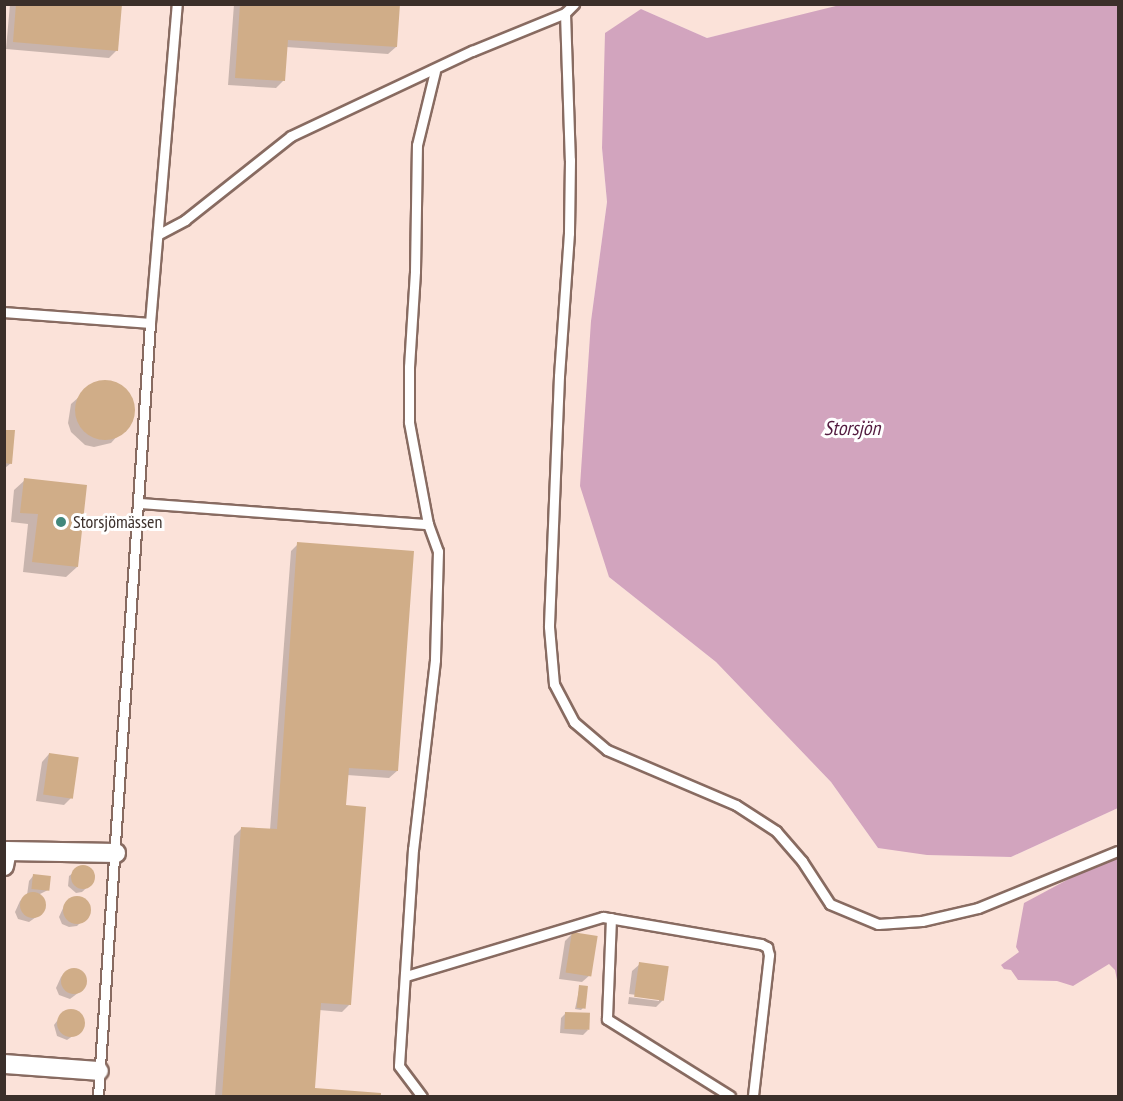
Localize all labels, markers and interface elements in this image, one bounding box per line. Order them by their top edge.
water label: Storsjön [824,416,880,440]
place label: Storsjömässen [73,511,162,533]
marker: Storsjömässen [54,515,68,529]

